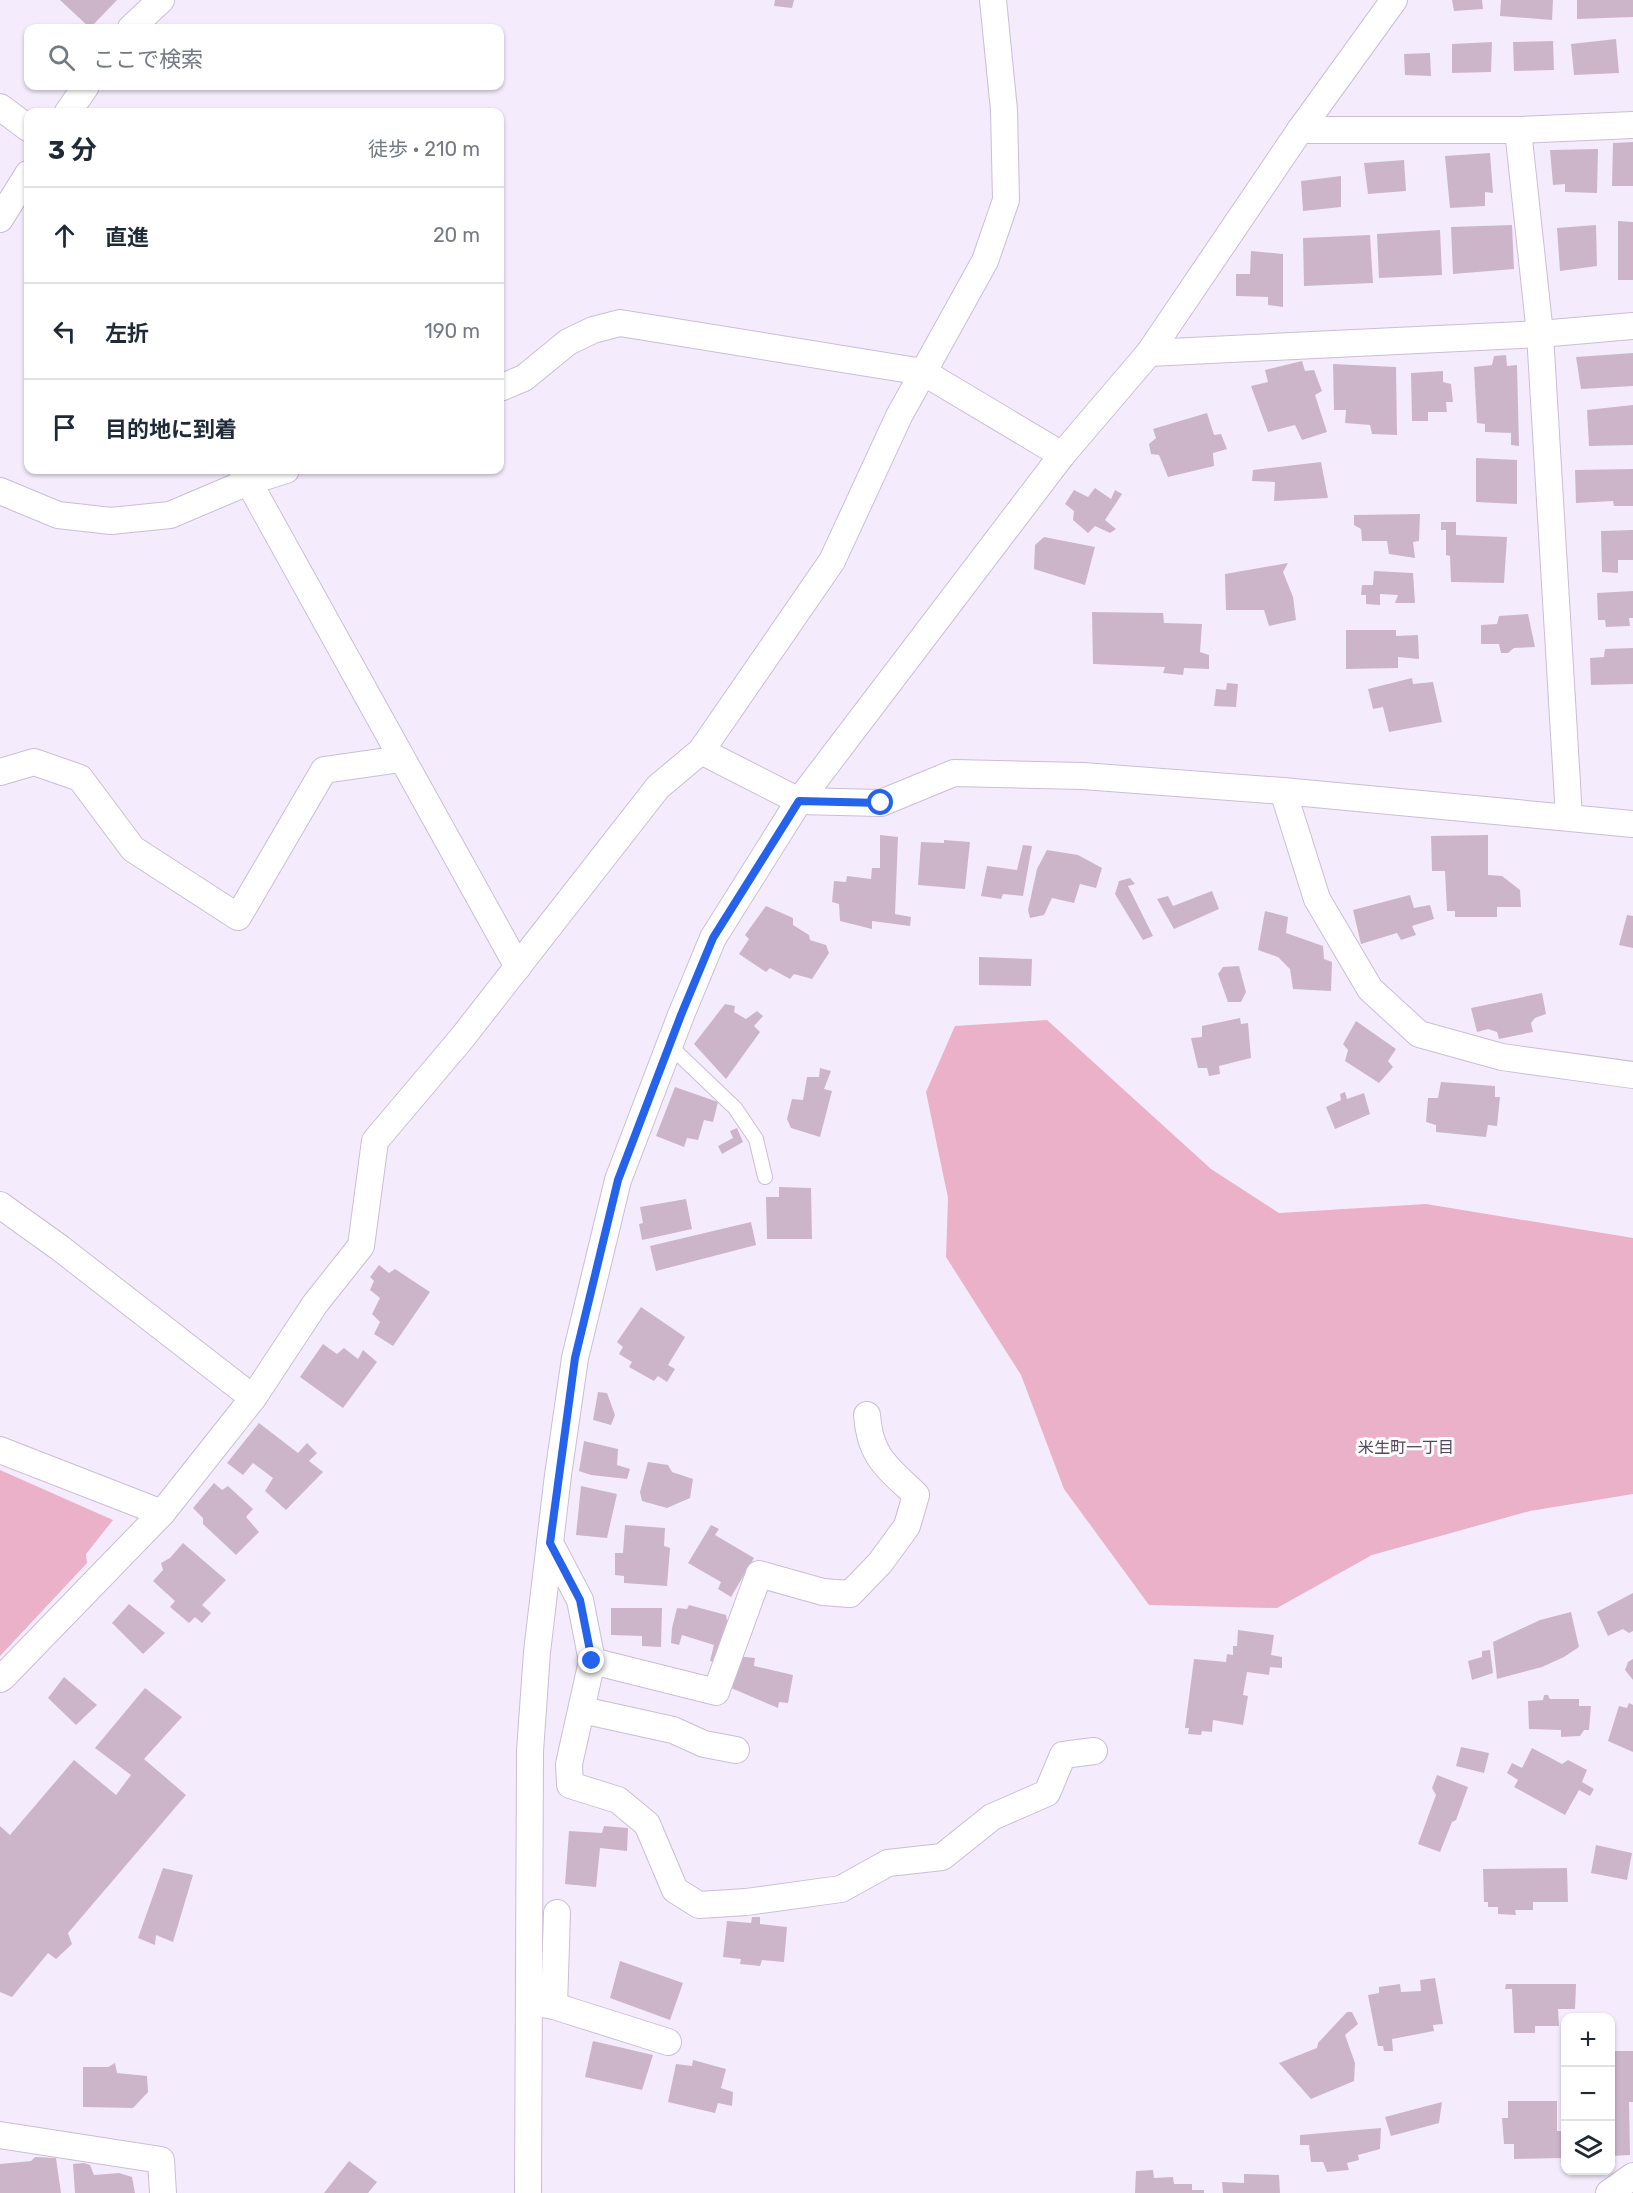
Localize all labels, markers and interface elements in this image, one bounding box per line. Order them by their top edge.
search box [24,24,504,90]
icon: search [45,41,78,74]
text: ここで検索 [93,46,203,73]
text: 3 分 [48,135,97,166]
text: 徒歩 · 210 m [368,137,480,161]
icon: ahead [48,219,81,252]
text: 20 m [433,223,480,247]
text: 直進 [105,224,149,251]
icon: left [48,315,81,348]
text: 190 m [424,319,480,343]
text: 左折 [105,320,149,347]
icon: arrive [48,411,81,444]
text: 目的地に到着 [105,416,237,443]
route start [867,789,893,815]
district label: 米生町一丁目 [1358,1438,1454,1457]
route end [578,1647,604,1673]
map controls [1561,2013,1615,2175]
button: + [1561,2013,1615,2067]
button: − [1561,2067,1615,2121]
button: layers [1561,2121,1615,2175]

